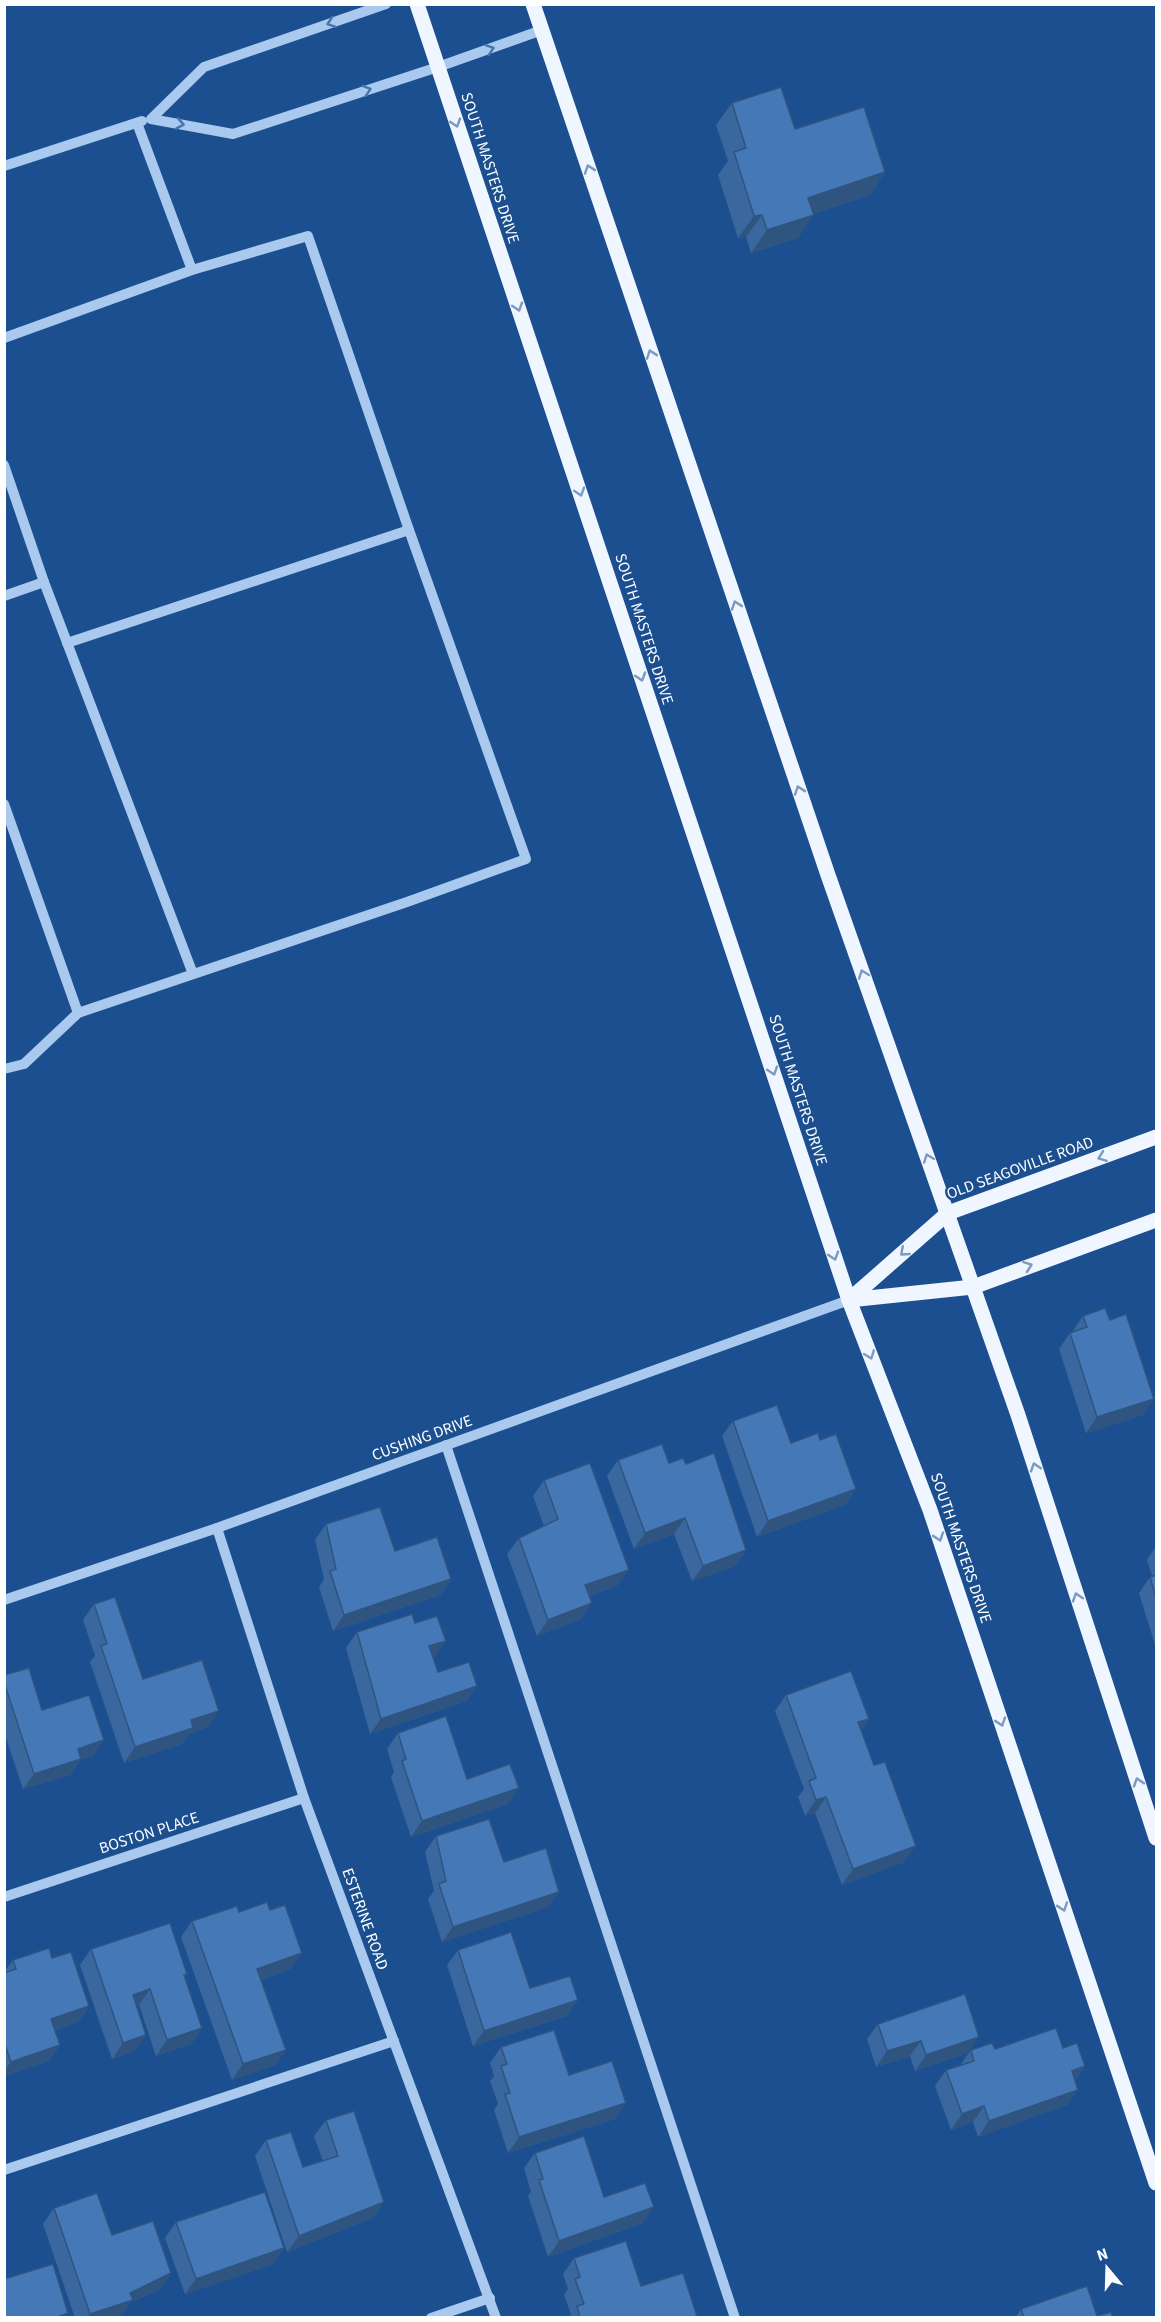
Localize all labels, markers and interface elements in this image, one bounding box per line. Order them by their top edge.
one-way arrow [326,16,337,29]
one-way arrow [484,43,495,56]
one-way arrow [361,85,372,97]
street label: SOUTH MASTERS DRIVE [455,90,525,246]
one-way arrow [174,117,184,130]
one-way arrow [449,117,461,128]
one-way arrow [583,164,596,175]
one-way arrow [511,302,523,312]
one-way arrow [646,349,659,360]
one-way arrow [572,486,585,497]
street label: SOUTH MASTERS DRIVE [609,551,679,707]
one-way arrow [731,600,744,611]
one-way arrow [634,671,647,682]
one-way arrow [794,785,806,796]
one-way arrow [858,969,871,980]
street label: SOUTH MASTERS DRIVE [763,1012,833,1168]
one-way arrow [766,1065,778,1076]
street label: OLD SEAGOVILLE ROAD [943,1131,1097,1205]
one-way arrow [1097,1150,1108,1162]
one-way arrow [923,1153,936,1164]
one-way arrow [900,1244,911,1255]
one-way arrow [827,1250,840,1261]
one-way arrow [1023,1261,1033,1274]
one-way arrow [863,1348,875,1359]
street label: CUSHING DRIVE [369,1410,475,1466]
one-way arrow [1029,1462,1042,1473]
street label: SOUTH MASTERS DRIVE [925,1470,997,1626]
one-way arrow [932,1531,944,1542]
one-way arrow [1072,1592,1085,1603]
one-way arrow [994,1716,1007,1727]
one-way arrow [1133,1777,1145,1788]
street label: BOSTON PLACE [96,1807,202,1859]
street label: ESTERINE ROAD [336,1865,394,1973]
one-way arrow [1056,1901,1069,1912]
north arrow [1077,2238,1137,2298]
text: N [1094,2243,1111,2267]

